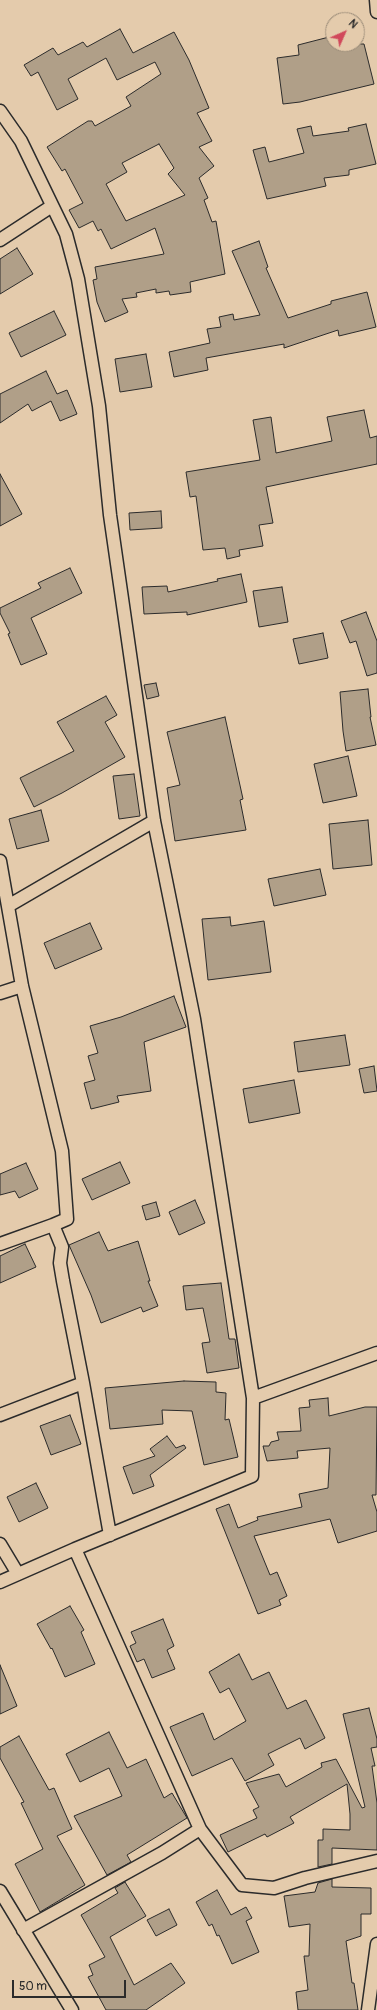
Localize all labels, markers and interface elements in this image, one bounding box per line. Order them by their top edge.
north arrow [325,12,365,52]
text: N [346,17,360,31]
scale bar [14,1972,128,1998]
text: 50 m [19,1979,47,1994]

